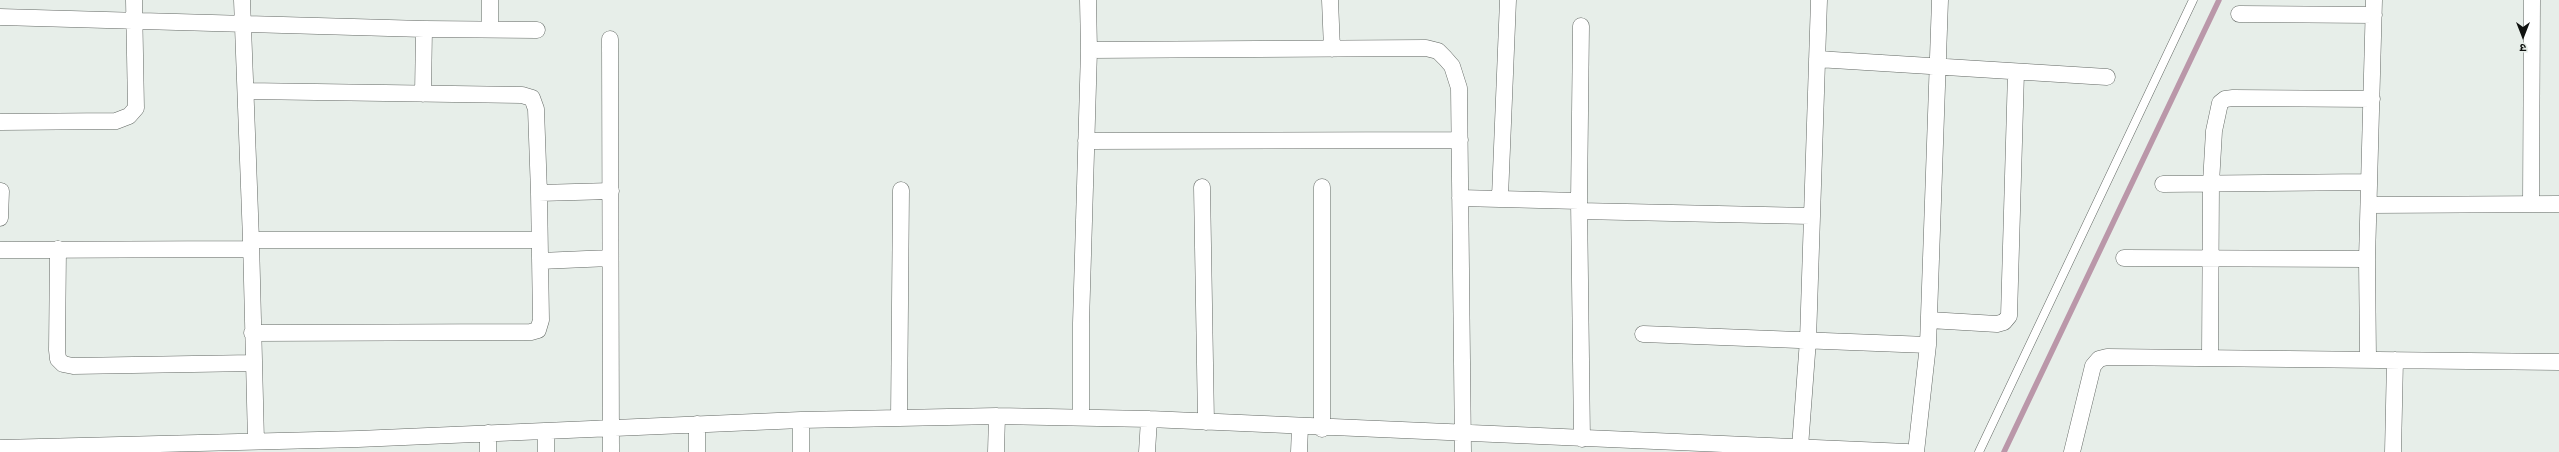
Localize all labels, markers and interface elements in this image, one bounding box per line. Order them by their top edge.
north arrow [2503,16,2543,56]
text: उ [2520,40,2526,56]

